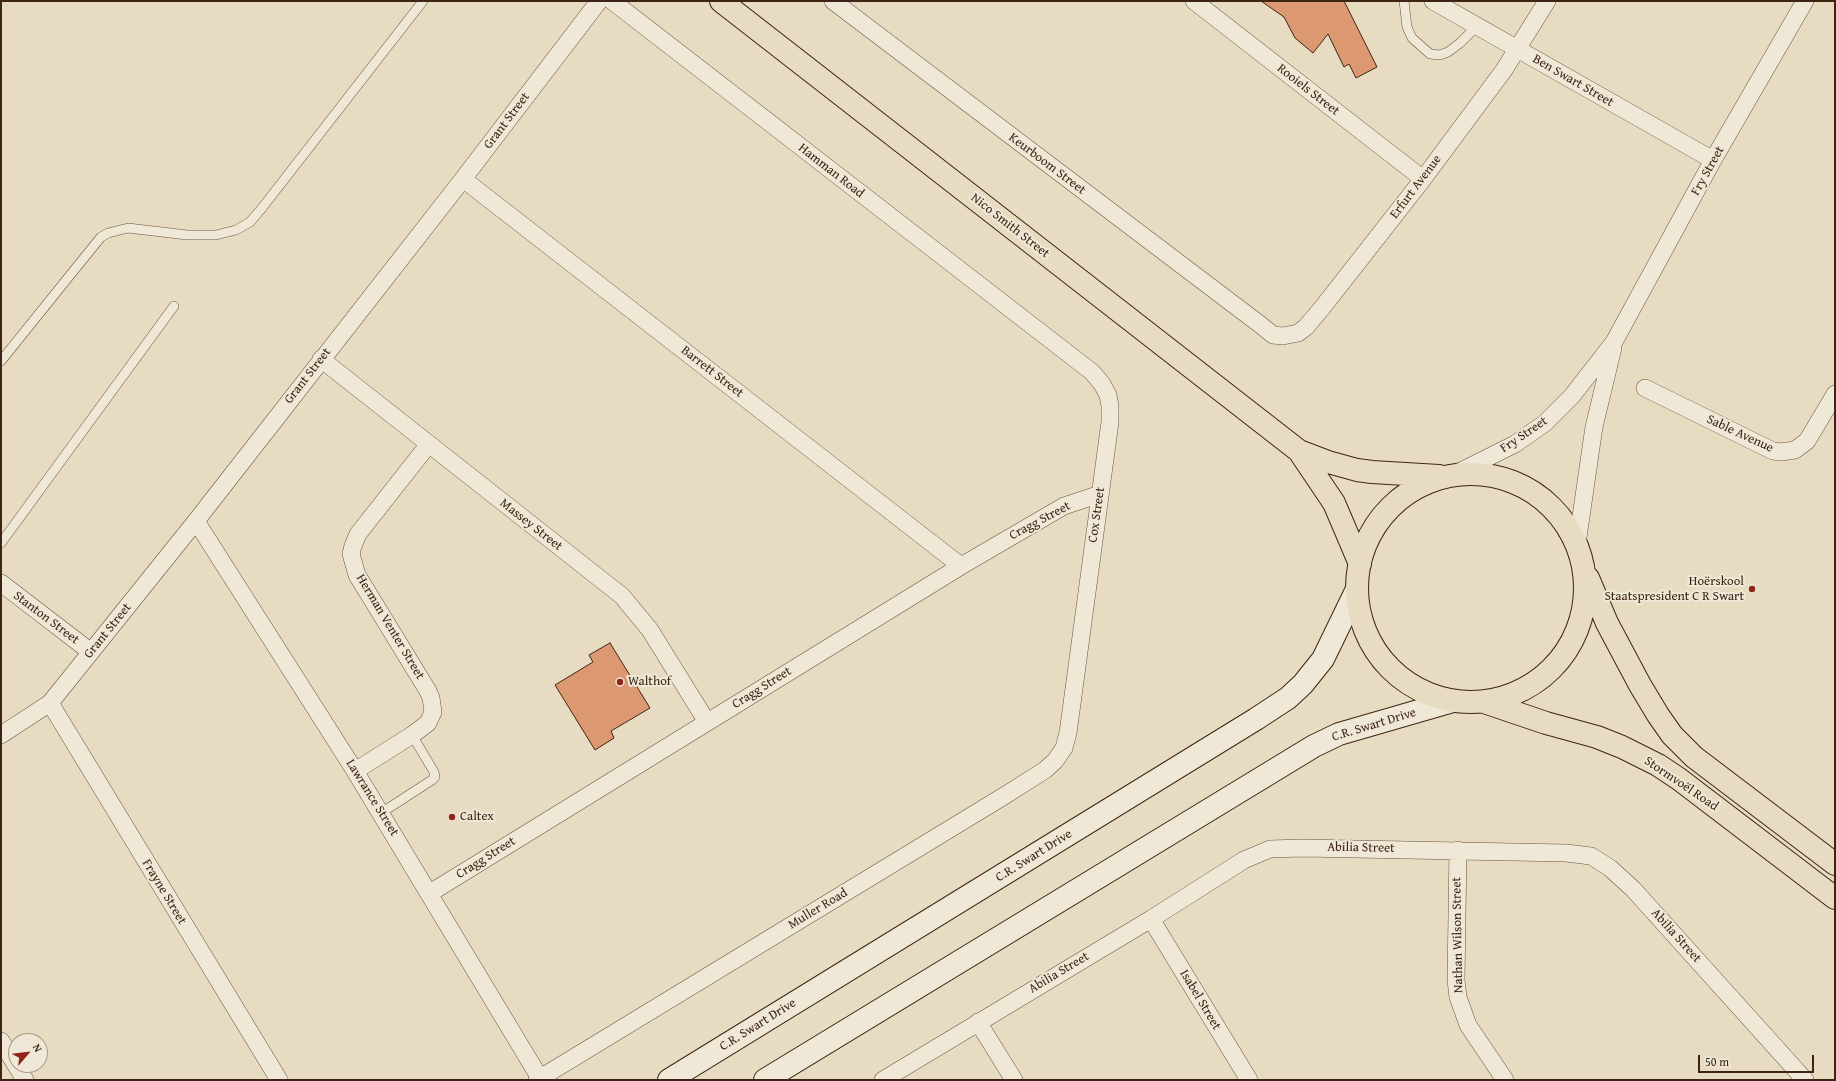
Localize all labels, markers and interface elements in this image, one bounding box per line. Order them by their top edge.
street label: Ben Swart Street [1530,52,1616,110]
street label: Rooiels Street [1274,61,1342,119]
street label: Grant Street [481,90,533,152]
street label: Keurboom Street [1005,130,1089,198]
street label: Hamman Road [795,140,867,202]
street label: Fry Street [1688,144,1728,198]
street label: Erfurt Avenue [1387,152,1445,222]
street label: Nico Smith Street [968,190,1052,262]
street label: Barrett Street [678,343,746,401]
street label: Grant Street [281,345,335,407]
street label: Sable Avenue [1704,412,1776,456]
street label: Fry Street [1497,413,1551,457]
street label: Cox Street [1085,486,1109,544]
street label: Massey Street [496,496,566,554]
street label: Cragg Street [1007,498,1073,544]
street label: Herman Venter Street [352,572,428,682]
place label: Hoërskool Staatspresident C R Swart [1604,574,1744,605]
marker: Hoërskool Staatspresident C R Swart [1747,584,1757,594]
street label: Stanton Street [10,588,82,648]
street label: Grant Street [81,600,135,662]
street label: Cragg Street [729,664,795,712]
place label: Walthof [628,674,671,690]
marker: Walthof [615,677,625,687]
street label: C.R. Swart Drive [1330,705,1418,745]
street label: Stormvoël Road [1641,753,1721,815]
street label: Lawrance Street [342,757,402,839]
place label: Caltex [460,809,494,825]
marker: Caltex [447,812,457,822]
street label: C.R. Swart Drive [993,826,1075,886]
street label: Cragg Street [453,834,519,882]
street label: Abilia Street [1327,840,1395,856]
street label: Frayne Street [138,857,190,927]
street label: Nathan Wilson Street [1449,877,1467,993]
street label: Muller Road [785,885,851,933]
street label: Abilia Street [1648,906,1704,966]
street label: Abilia Street [1026,949,1092,997]
street label: Isabel Street [1176,967,1224,1033]
street label: C.R. Swart Drive [717,995,799,1055]
north arrow [8,1033,48,1073]
text: N [29,1041,46,1055]
scale bar [1700,1047,1816,1073]
text: 50 m [1705,1053,1729,1070]

